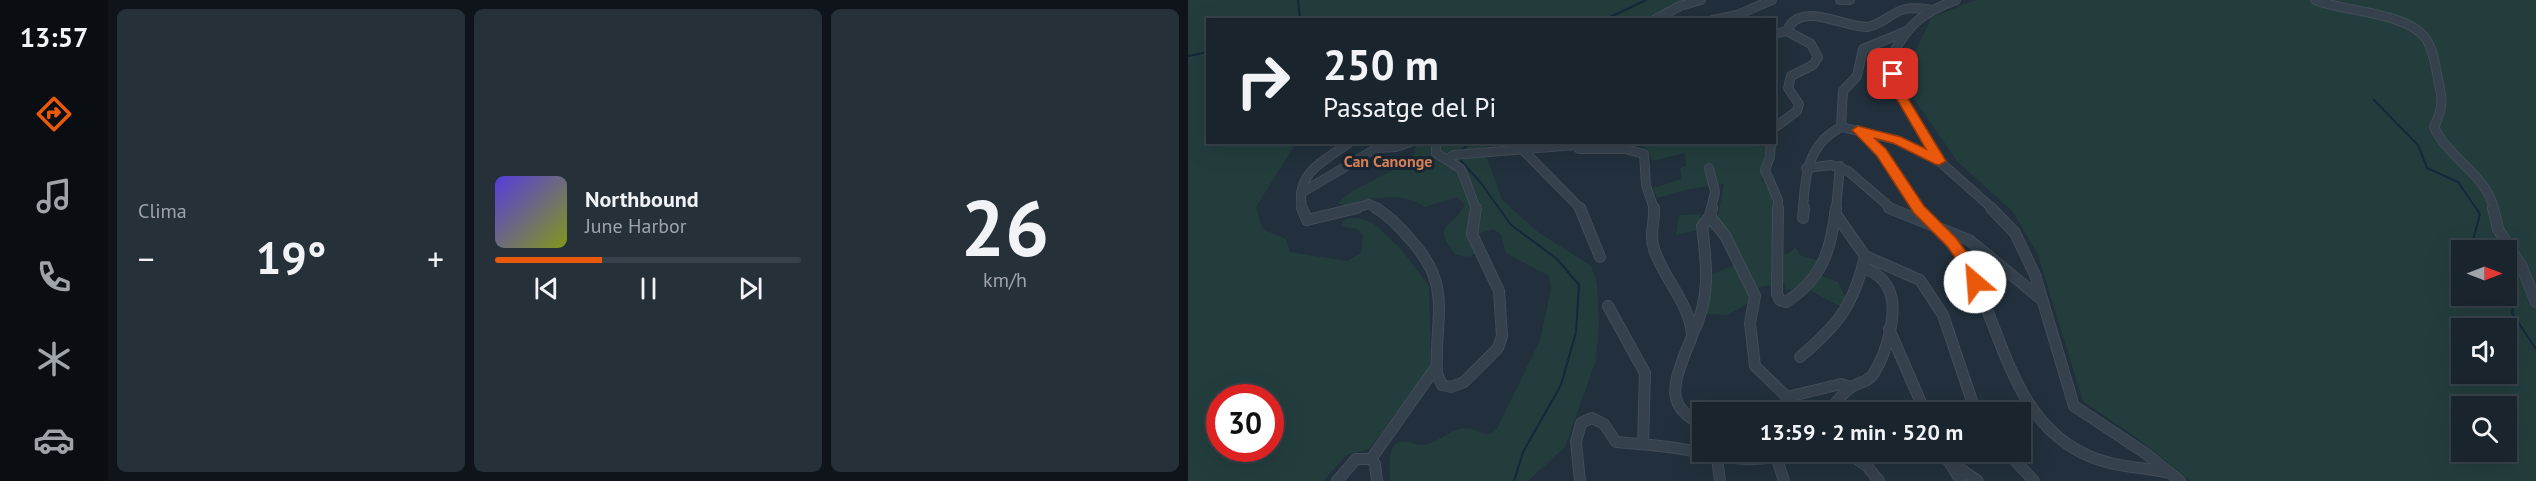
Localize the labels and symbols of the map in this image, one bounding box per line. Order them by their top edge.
pin [1867,48,1918,99]
district label: Can Canonge [1344,151,1432,171]
north arrow [2451,240,2517,306]
position arrow [1943,250,2007,314]
speed limit sign: 30 [1206,384,1284,462]

